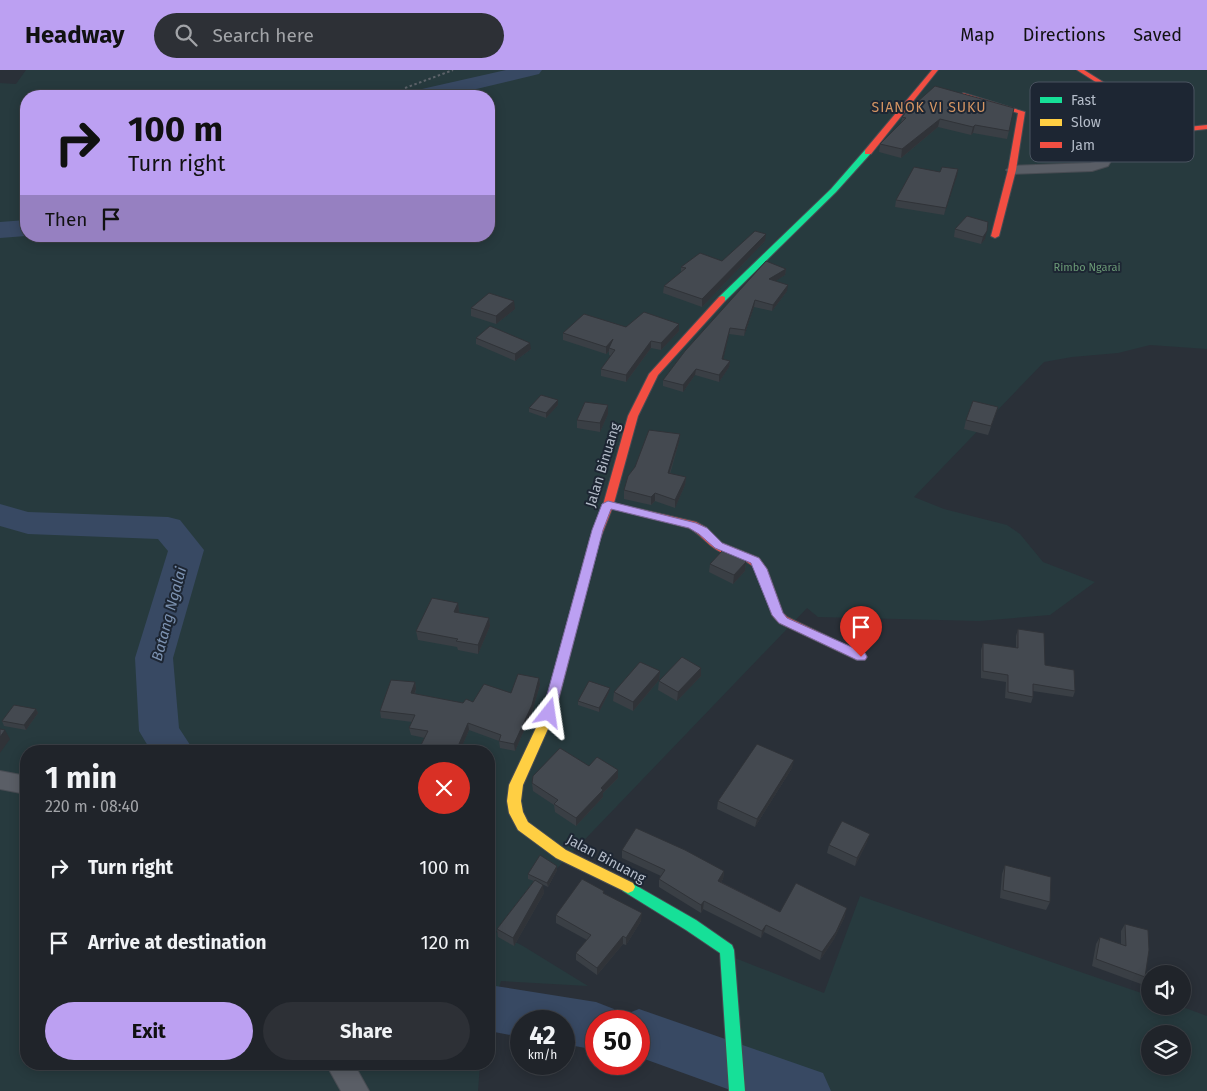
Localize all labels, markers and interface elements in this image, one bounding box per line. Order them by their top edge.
search box [154,13,504,58]
text: Headway [25,21,124,49]
icon: search [172,21,200,49]
text: Search here [212,24,314,47]
text: Map [960,24,995,46]
text: Directions [1023,24,1105,46]
text: Saved [1133,24,1182,46]
legend [1030,82,1194,162]
text: Fast [1071,92,1097,109]
district label: SIANOK VI SUKU [872,99,986,116]
text: 100 m [128,108,223,150]
icon: right [45,110,110,175]
text: Slow [1071,114,1101,131]
text: Jam [1071,137,1095,154]
text: Turn right [128,150,225,177]
icon: arrive [97,205,125,233]
text: Then [45,208,87,231]
park label: Rimbo Ngarai [1053,261,1121,274]
street label: Jalan Binuang [582,420,624,509]
water label: Batang Ngalai [148,565,190,663]
pin [840,606,882,657]
icon: arrive [847,613,875,641]
position arrow [522,686,574,738]
text: 1 min [45,760,117,796]
button: close [418,762,470,814]
text: 220 m · 08:40 [45,797,139,816]
street label: Jalan Binuang [563,831,649,887]
icon: right [45,854,73,882]
text: Turn right [88,856,173,879]
text: 100 m [419,856,470,879]
icon: arrive [45,929,73,957]
text: Arrive at destination [88,931,267,954]
text: 120 m [420,931,470,954]
map controls [1141,965,1191,1075]
button: sound [1141,965,1191,1015]
button: Exit [45,1002,253,1060]
button: Share [263,1002,470,1060]
speed limit sign: 50 [585,1010,650,1075]
text: 42 [529,1021,556,1051]
button: layers [1141,1025,1191,1075]
text: km/h [528,1048,557,1062]

